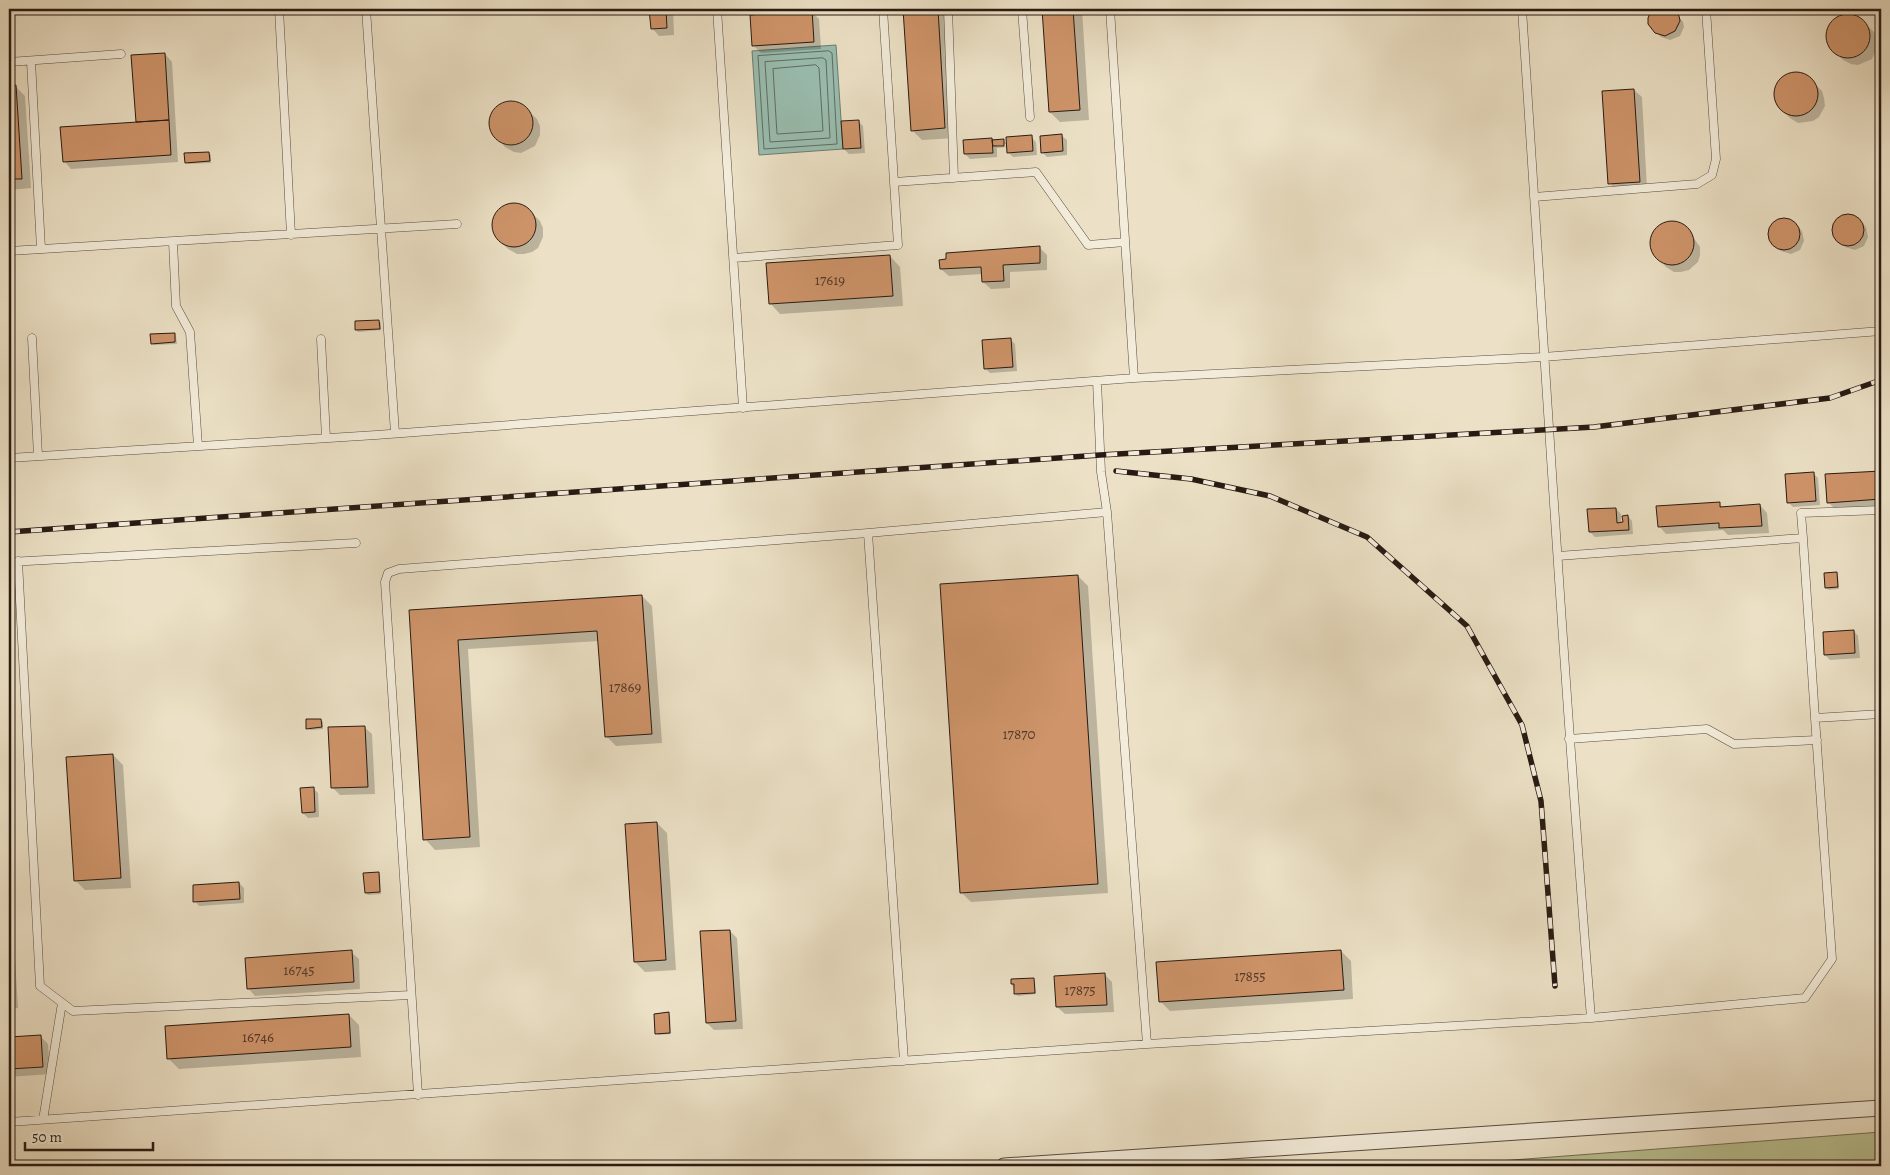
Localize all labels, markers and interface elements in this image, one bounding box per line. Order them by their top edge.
house number: 17619 [815,270,845,290]
house number: 17869 [609,677,641,697]
house number: 17870 [1002,724,1036,744]
house number: 16745 [283,960,315,980]
house number: 17855 [1234,966,1266,986]
house number: 17875 [1064,980,1096,1000]
house number: 16746 [242,1027,274,1047]
scale bar [25,1120,152,1152]
text: 50 m [32,1127,62,1147]

